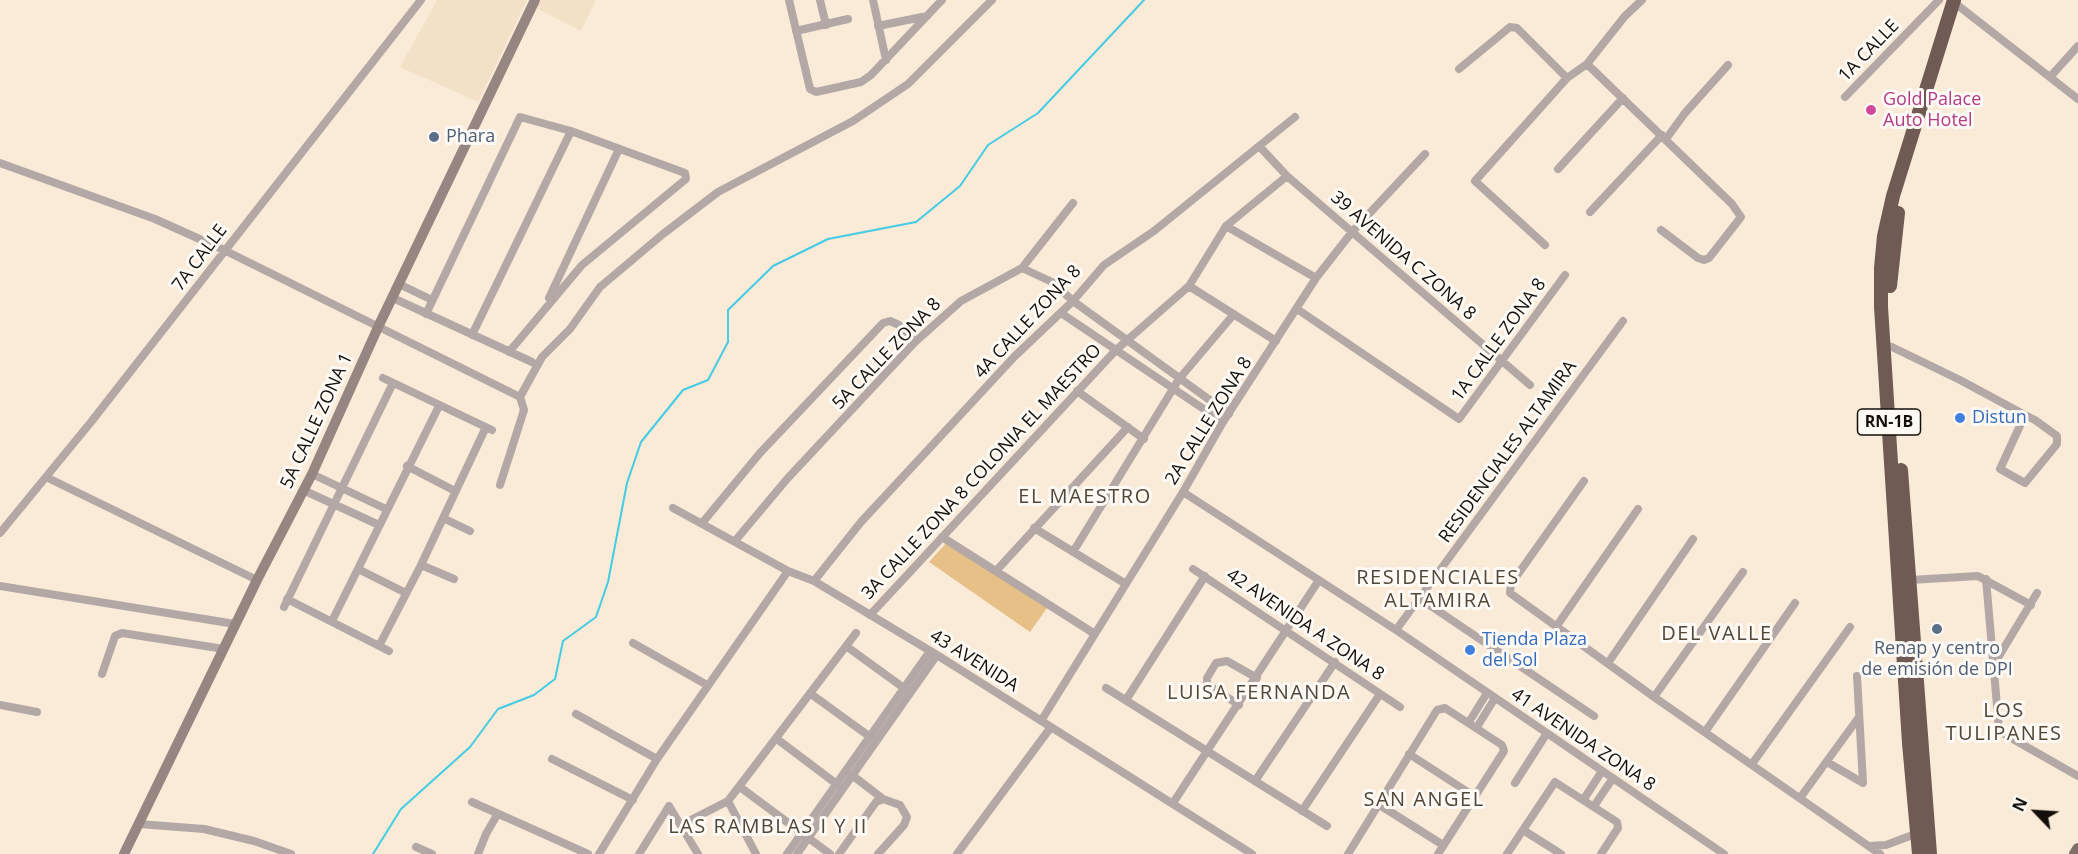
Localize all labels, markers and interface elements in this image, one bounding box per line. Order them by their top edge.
street label: 1A CALLE [1834,15,1904,87]
place label: Gold Palace Auto Hotel [1883,89,1981,132]
marker: Gold Palace Auto Hotel [1864,103,1878,117]
place label: Phara [446,126,495,148]
marker: Phara [427,130,441,144]
street label: 39 AVENIDA C ZONA 8 [1326,187,1480,325]
street label: 7A CALLE [168,220,232,296]
street label: 4A CALLE ZONA 8 [970,261,1086,383]
street label: 1A CALLE ZONA 8 [1447,274,1551,406]
street label: 5A CALLE ZONA 8 [828,294,946,414]
street label: 3A CALLE ZONA 8 COLONIA EL MAESTRO [858,340,1106,604]
street label: 5A CALLE ZONA 1 [276,350,358,492]
street label: 2A CALLE ZONA 8 [1161,353,1257,489]
street label: RESIDENCIALES ALTAMIRA [1435,357,1581,547]
place label: Distun [1972,407,2027,429]
road number: RN-1B [1858,409,1920,435]
marker: Distun [1953,411,1967,425]
district label: EL MAESTRO [1018,485,1152,509]
street label: 42 AVENIDA A ZONA 8 [1222,564,1388,686]
district label: RESIDENCIALES ALTAMIRA [1356,566,1520,613]
district label: DEL VALLE [1661,622,1773,646]
marker: Renap y centro de emisión de DPI [1930,622,1944,636]
street label: 43 AVENIDA [926,625,1022,697]
place label: Tienda Plaza del Sol [1482,629,1587,672]
place label: Renap y centro de emisión de DPI [1861,638,2013,680]
marker: Tienda Plaza del Sol [1463,643,1477,657]
district label: LUISA FERNANDA [1167,681,1351,705]
street label: 41 AVENIDA ZONA 8 [1507,684,1659,796]
district label: LOS TULIPANES [1946,699,2062,746]
north arrow [2006,782,2066,842]
district label: SAN ANGEL [1363,788,1485,812]
text: N [2007,794,2032,815]
district label: LAS RAMBLAS I Y II [668,815,868,839]

